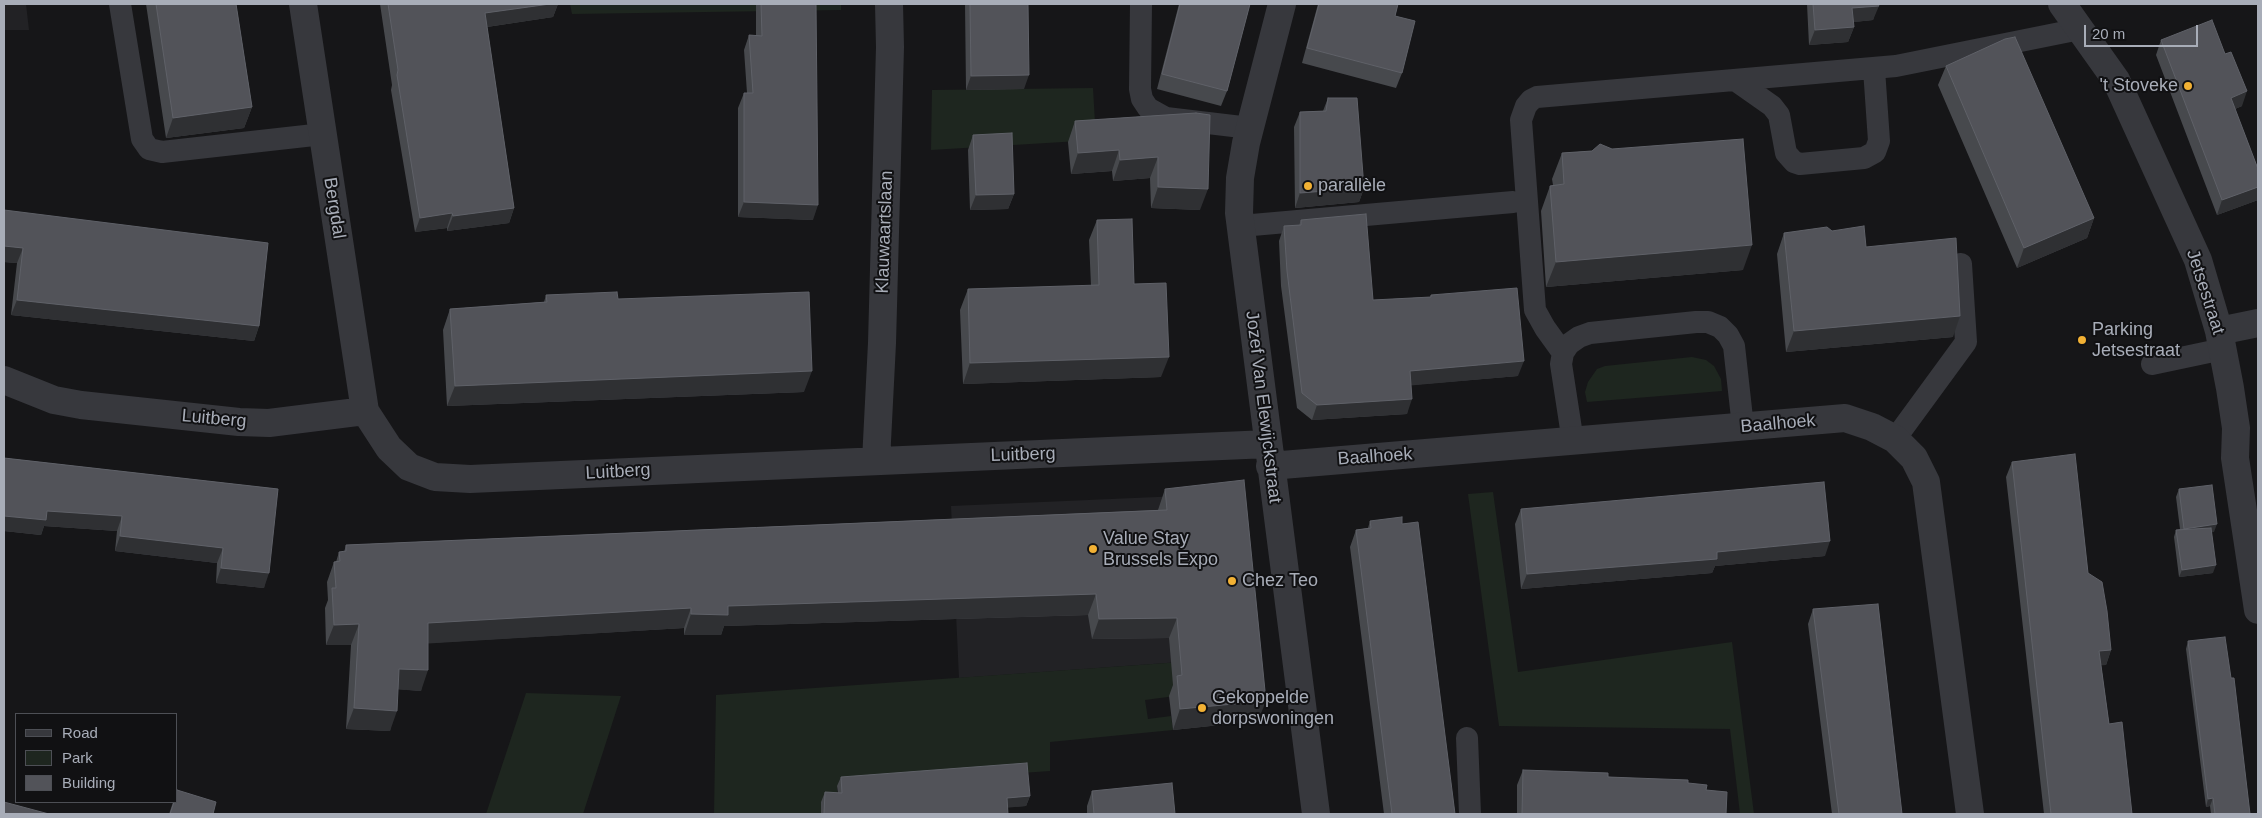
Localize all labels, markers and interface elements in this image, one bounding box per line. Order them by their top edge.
scale bar [2087,15,2201,47]
text: 20 m [2092,25,2125,42]
place label: 't Stoveke [2100,75,2178,97]
marker: 't Stoveke [2182,80,2194,92]
street label: Klauwaartslaan [872,170,898,294]
place label: parallèle [1318,175,1386,197]
street label: Bergdal [318,176,350,240]
marker: parallèle [1302,180,1314,192]
street label: Jetsestraat [2181,247,2229,337]
street label: Jozef Van Elewijckstraat [1240,310,1286,504]
place label: Parking Jetsestraat [2092,319,2180,362]
marker: Parking Jetsestraat [2076,334,2088,346]
street label: Luitberg [181,405,247,433]
street label: Baalhoek [1740,410,1816,438]
street label: Luitberg [990,443,1056,467]
street label: Baalhoek [1337,444,1413,470]
street label: Luitberg [585,460,651,484]
place label: Value Stay Brussels Expo [1103,528,1218,570]
marker: Value Stay Brussels Expo [1087,543,1099,555]
place label: Chez Teo [1242,570,1318,592]
marker: Chez Teo [1226,575,1238,587]
place label: Gekoppelde dorpswoningen [1212,687,1334,730]
marker: Gekoppelde dorpswoningen [1196,702,1208,714]
legend [15,713,178,803]
text: Road [62,724,98,741]
text: Park [62,749,93,766]
text: Building [62,774,115,791]

